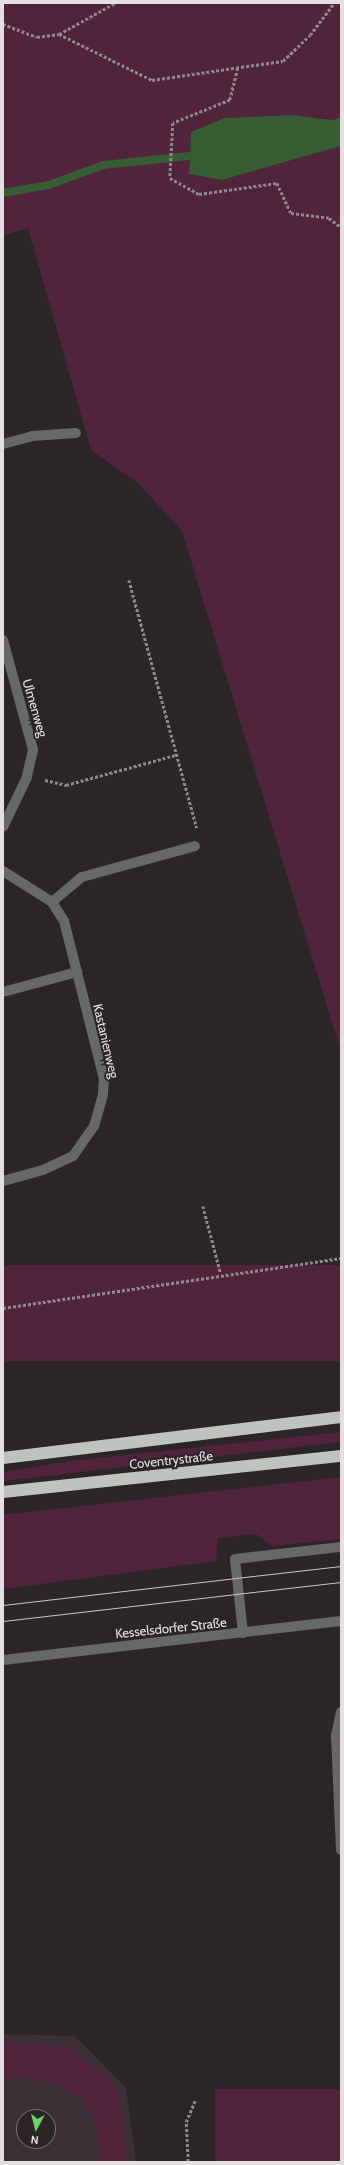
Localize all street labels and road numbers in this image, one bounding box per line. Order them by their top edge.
street label: Ulmenweg [19,677,51,739]
street label: Kastanienweg [90,1002,122,1080]
street label: Coventrystraße [128,1448,214,1472]
street label: Kesselsdorfer Straße [115,1614,227,1642]

